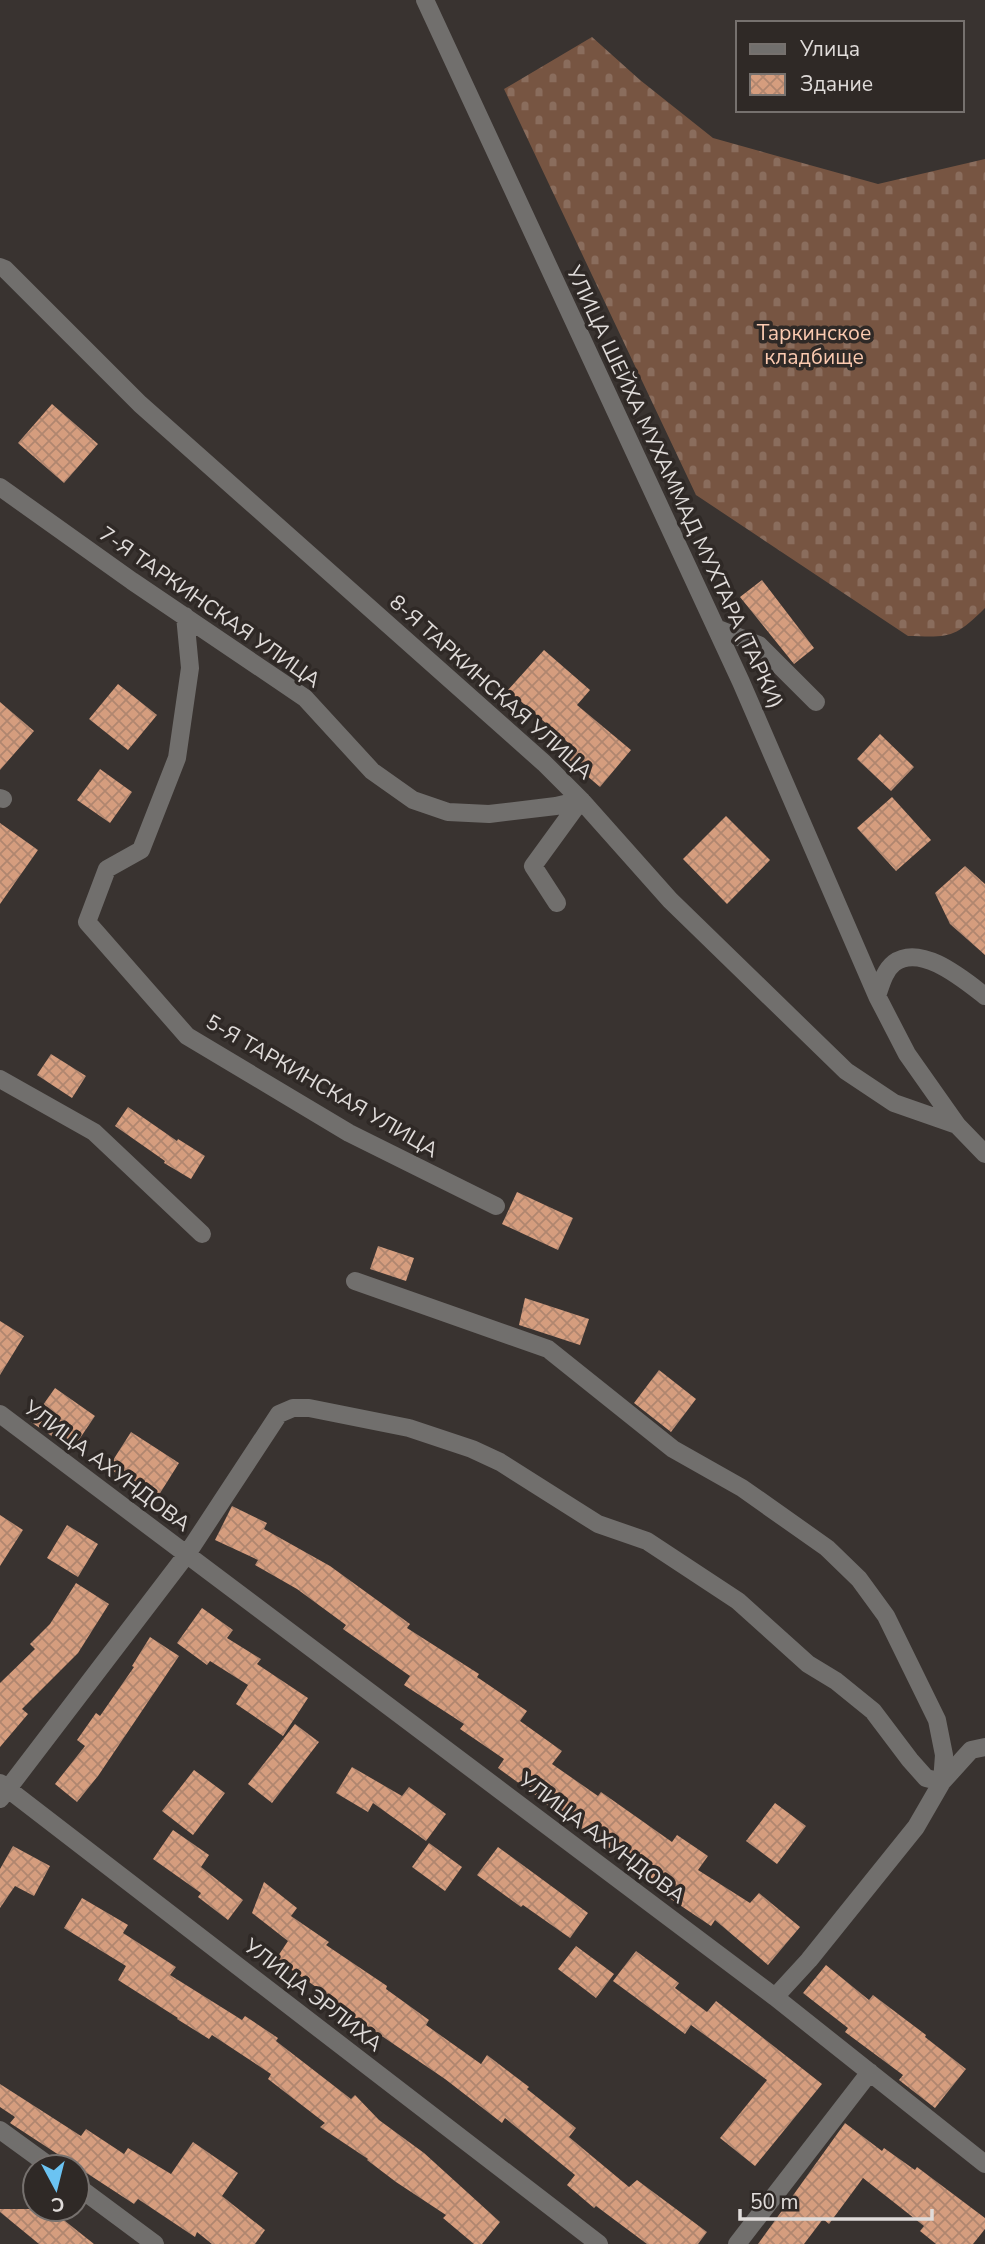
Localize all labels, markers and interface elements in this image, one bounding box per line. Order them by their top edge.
legend [736,21,964,112]
text: Улица [799,35,860,63]
text: Здание [800,70,873,98]
street label: УЛИЦА ШЕЙХА МУХАММАД МУХТАРА (ТАРКИ) [559,260,790,713]
park label: Таркинское кладбище [757,319,871,371]
street label: 7-Я ТАРКИНСКАЯ УЛИЦА [94,520,326,694]
street label: 8-Я ТАРКИНСКАЯ УЛИЦА [384,588,598,786]
street label: 5-Я ТАРКИНСКАЯ УЛИЦА [201,1008,443,1164]
street label: УЛИЦА АХУНДОВА [17,1393,196,1538]
street label: УЛИЦА АХУНДОВА [512,1765,691,1910]
street label: УЛИЦА ЭРЛИХА [237,1932,388,2058]
north arrow [21,2153,91,2223]
scale bar [740,2178,932,2222]
text: 50 m [750,2188,799,2216]
text: С [50,2190,66,2218]

